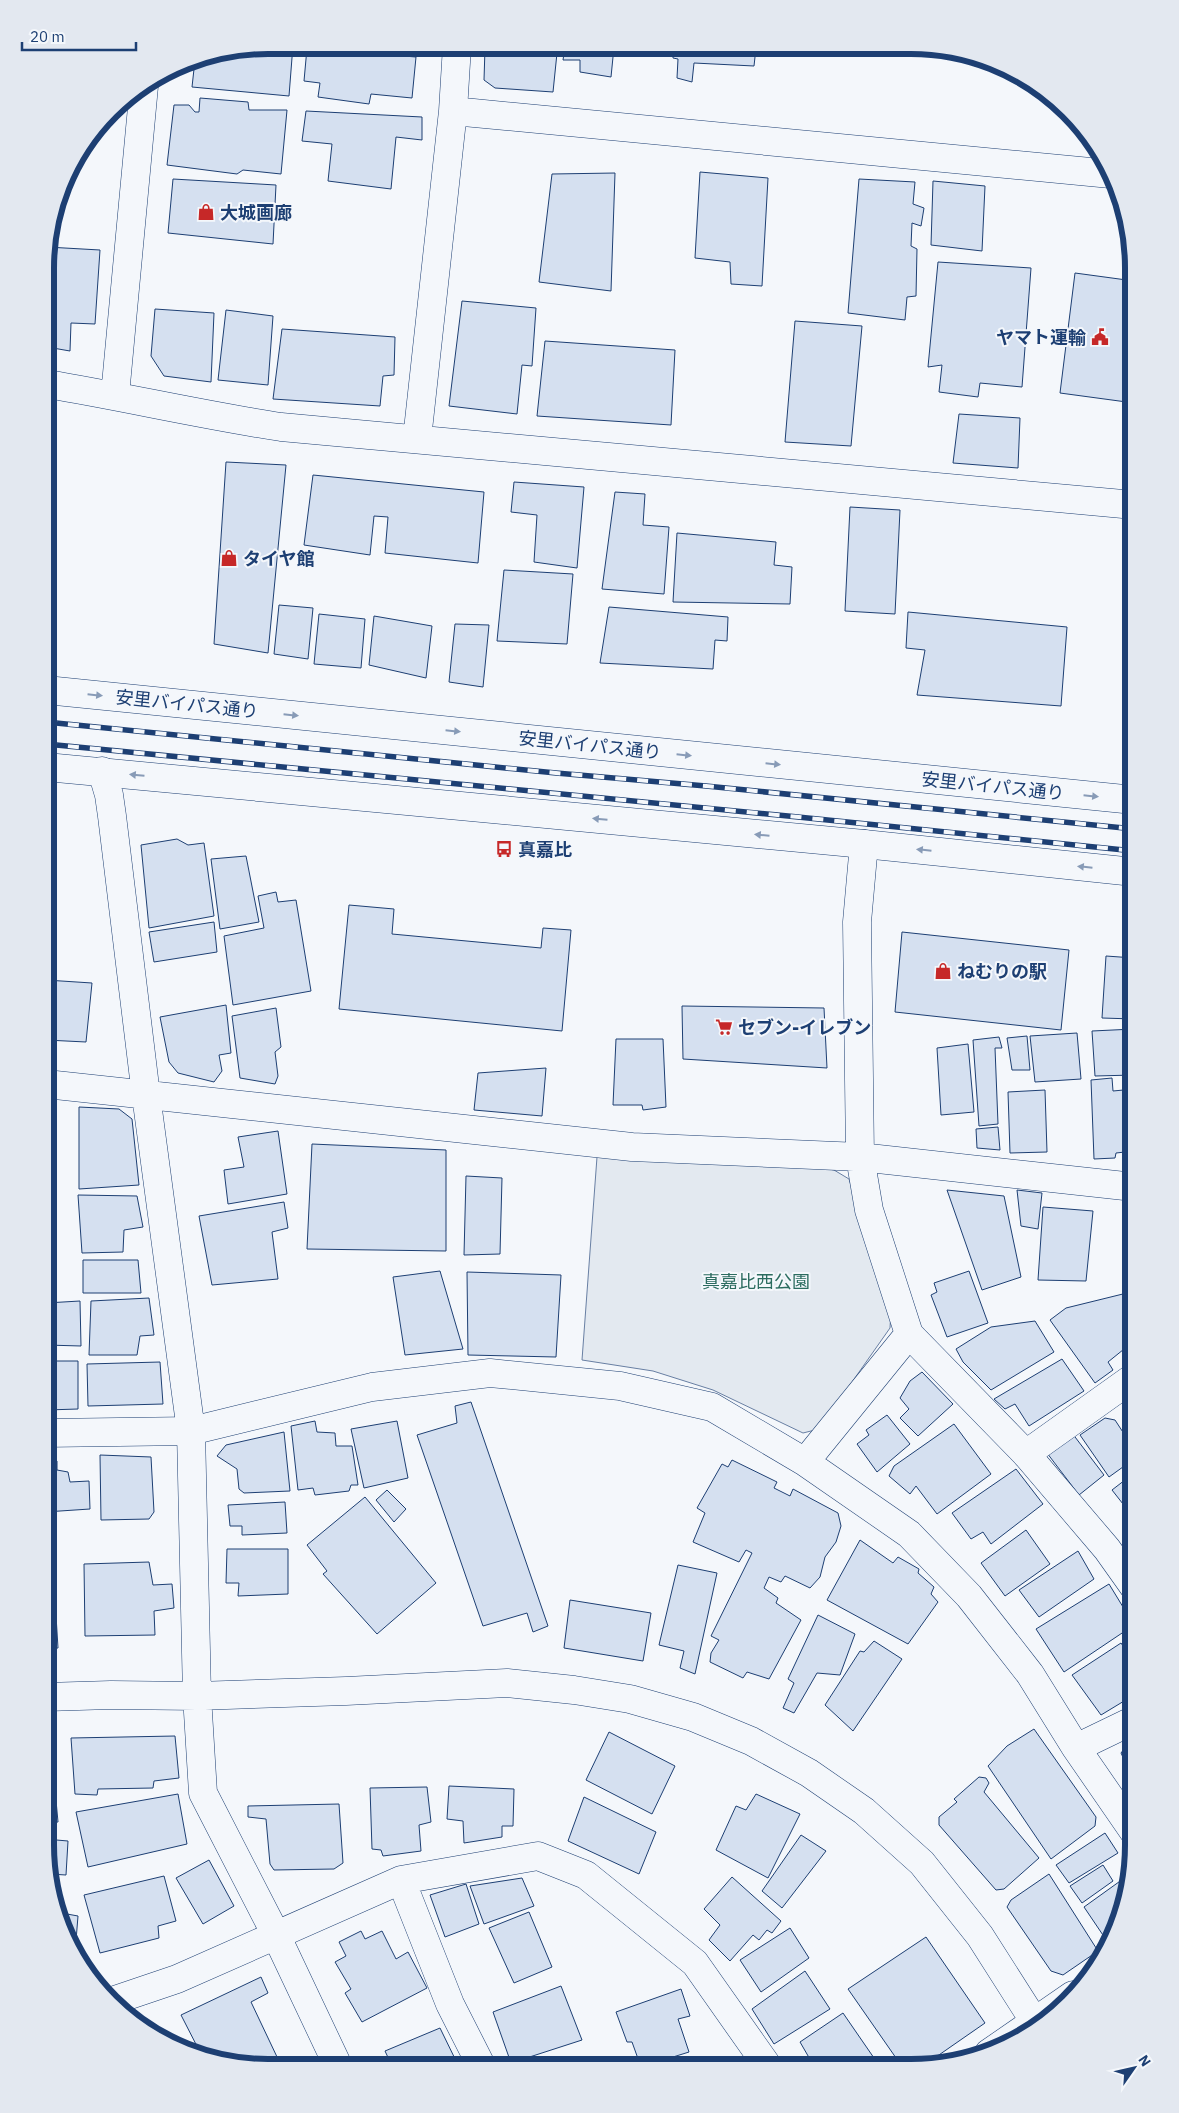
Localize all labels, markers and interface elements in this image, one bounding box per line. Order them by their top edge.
scale bar [22,20,136,52]
text: 20 m [30,27,65,46]
place label: 大城画廊 [220,201,292,224]
shop icon: 大城画廊 [196,202,216,222]
place label: ヤマト運輸 [996,326,1086,349]
public building icon: ヤマト運輸 [1090,327,1110,347]
place label: タイヤ館 [243,547,314,570]
shop icon: タイヤ館 [219,548,239,568]
street label: 安里バイパス通り [114,685,260,723]
one-way arrow [87,691,103,699]
one-way arrow [284,711,300,719]
street label: 安里バイパス通り [517,726,663,764]
one-way arrow [445,727,461,735]
one-way arrow [677,751,693,759]
one-way arrow [765,760,781,768]
street label: 安里バイパス通り [920,767,1066,805]
one-way arrow [128,771,144,779]
one-way arrow [1084,792,1100,800]
one-way arrow [592,815,608,823]
one-way arrow [754,830,770,838]
place label: 真嘉比 [518,838,572,861]
bus stop icon: 真嘉比 [494,839,514,859]
one-way arrow [915,846,931,854]
one-way arrow [1077,863,1093,871]
place label: ねむりの駅 [957,960,1047,983]
shop icon: ねむりの駅 [933,961,953,981]
place label: セブン-イレブン [738,1016,871,1039]
supermarket icon: セブン-イレブン [714,1017,734,1037]
park label: 真嘉比西公園 [702,1270,810,1293]
north arrow [1109,2043,1159,2093]
text: N [1134,2051,1155,2070]

